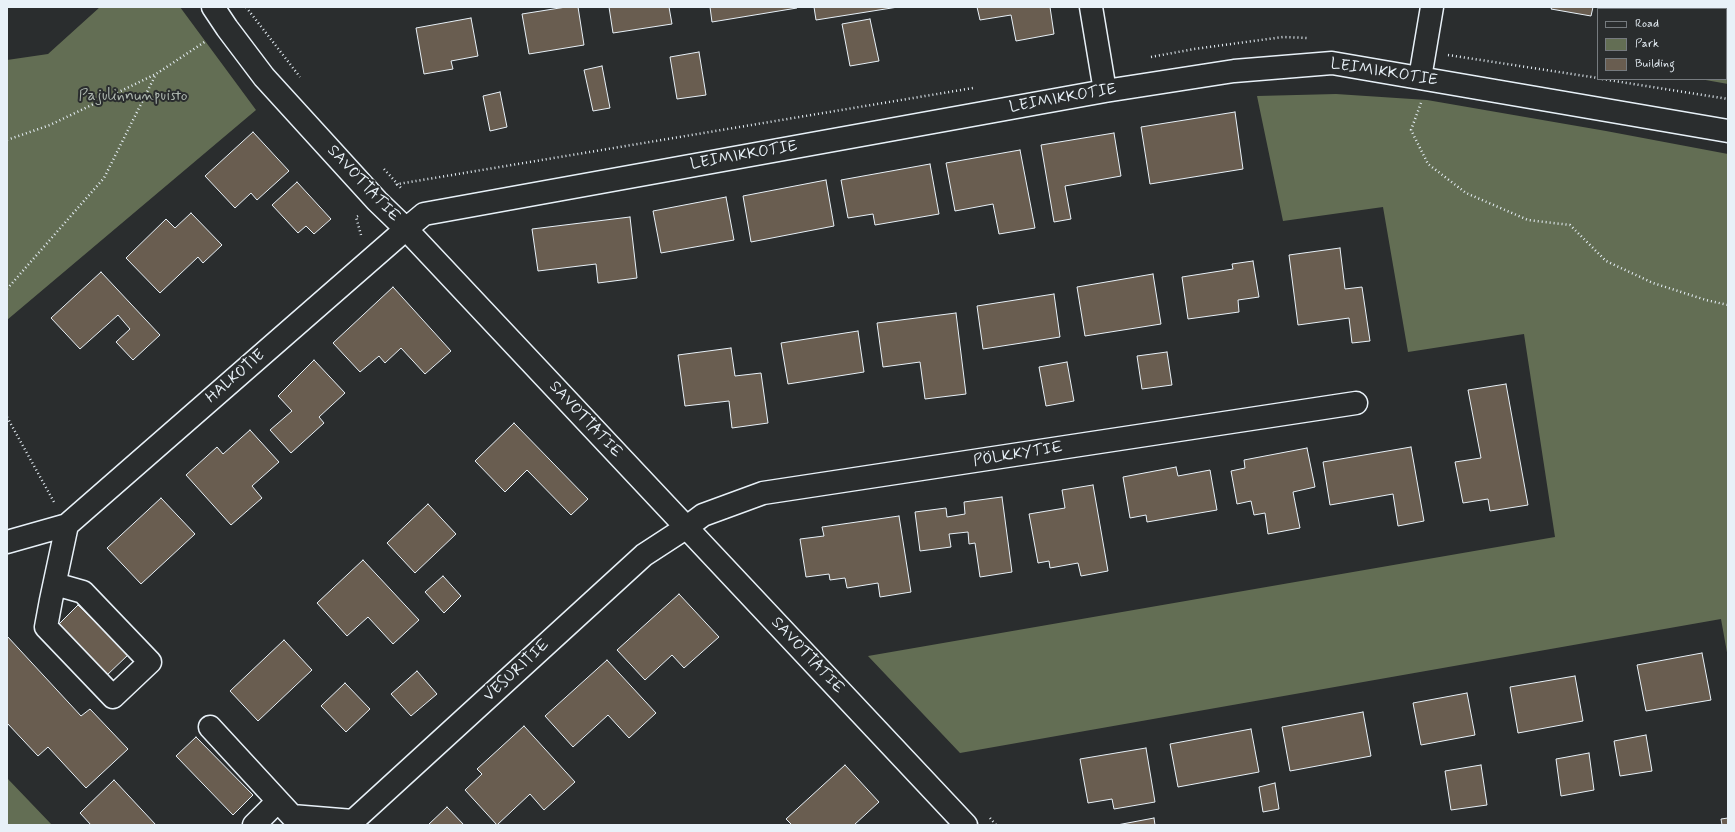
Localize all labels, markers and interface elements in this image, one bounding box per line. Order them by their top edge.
legend [1597,8,1727,80]
text: Road [1635,16,1659,32]
text: Park [1635,36,1659,52]
street label: LEIMIKKOTIE [1329,55,1439,91]
text: Building [1635,56,1675,72]
street label: LEIMIKKOTIE [1008,80,1118,118]
park label: Pajulinnunpuisto [78,87,188,107]
street label: LEIMIKKOTIE [689,137,799,175]
street label: SAVOTTATIE [323,142,403,226]
street label: HALKOTIE [202,346,270,408]
street label: SAVOTTATIE [545,378,625,462]
street label: PÖLKKYTIE [972,438,1064,472]
street label: SAVOTTATIE [767,614,847,698]
street label: VESURITIE [480,636,554,706]

